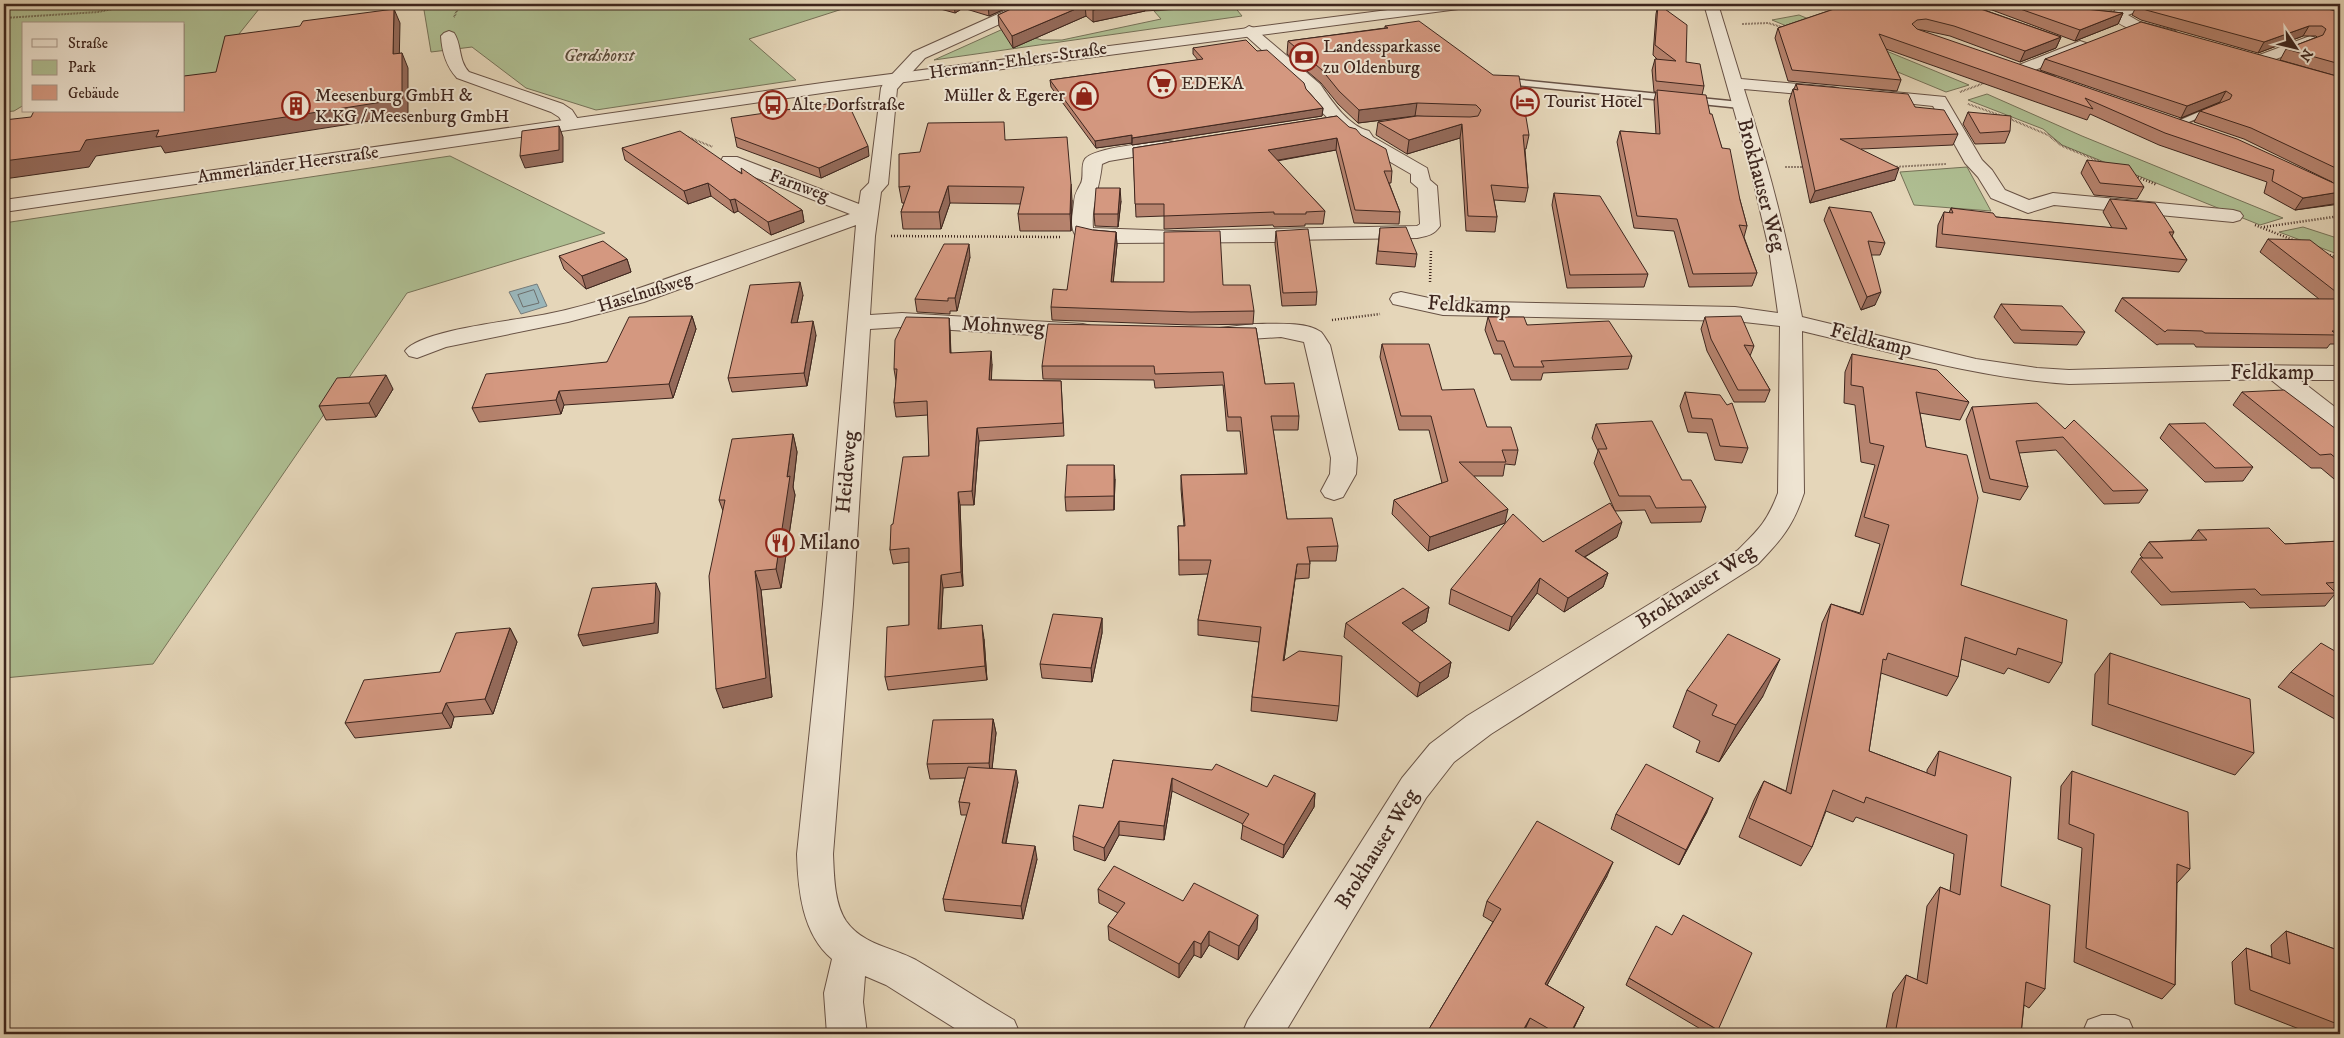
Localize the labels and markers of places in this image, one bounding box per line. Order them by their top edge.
place label: Landessparkasse zu Oldenburg [1323,36,1441,79]
bank icon: Landessparkasse zu Oldenburg [1289,42,1319,72]
supermarket icon: EDEKA [1147,69,1177,99]
place label: EDEKA [1181,73,1244,95]
shop icon: Müller & Egerer [1069,81,1099,111]
place label: Meesenburg GmbH & K.KG / Meesenburg GmbH [315,85,509,128]
place label: Müller & Egerer [944,85,1065,107]
hotel icon: Tourist Hotel [1510,87,1540,117]
bus stop icon: Alte Dorfstraße [758,90,788,120]
building icon: Meesenburg GmbH & K.KG / Meesenburg GmbH [281,91,311,121]
place label: Tourist Hotel [1544,91,1643,113]
place label: Alte Dorfstraße [792,94,905,116]
restaurant icon: Milano [765,528,795,558]
place label: Milano [799,530,860,556]

